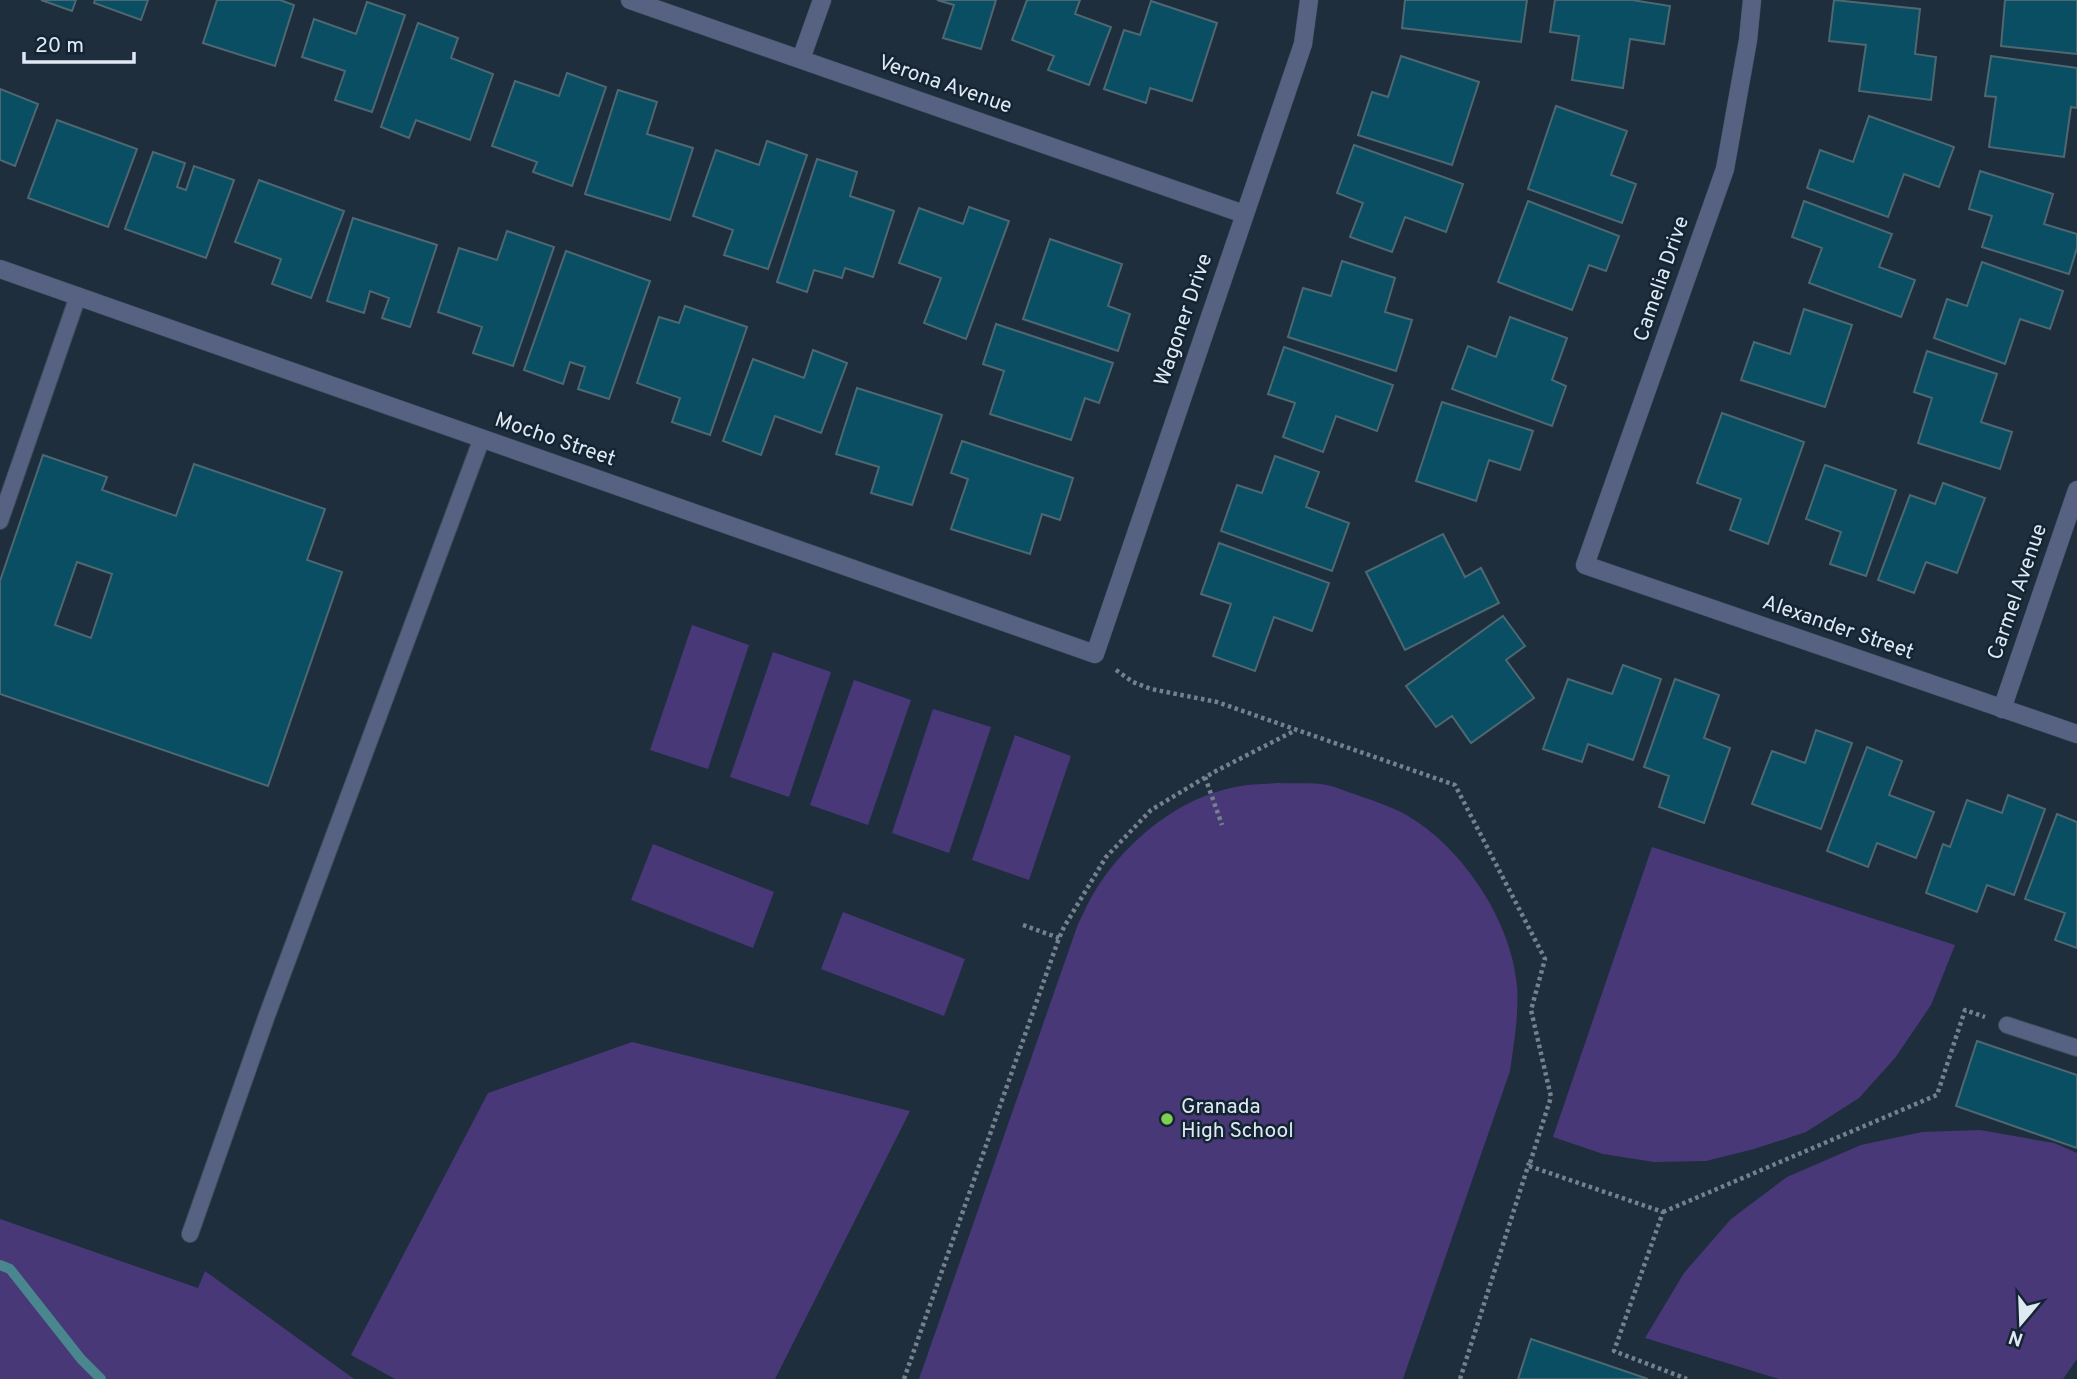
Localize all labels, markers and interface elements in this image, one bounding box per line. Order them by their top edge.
scale bar [24,21,135,65]
text: 20 m [35,33,84,60]
street label: Verona Avenue [875,49,1015,121]
street label: Camelia Drive [1628,213,1696,345]
street label: Wagoner Drive [1149,250,1219,390]
street label: Mocho Street [491,407,619,473]
street label: Carmel Avenue [1982,520,2054,664]
street label: Alexander Street [1759,589,1917,667]
place label: Granada High School [1181,1094,1294,1145]
marker: Granada High School [1159,1111,1175,1127]
north arrow [1986,1288,2056,1358]
text: N [2006,1324,2026,1351]

